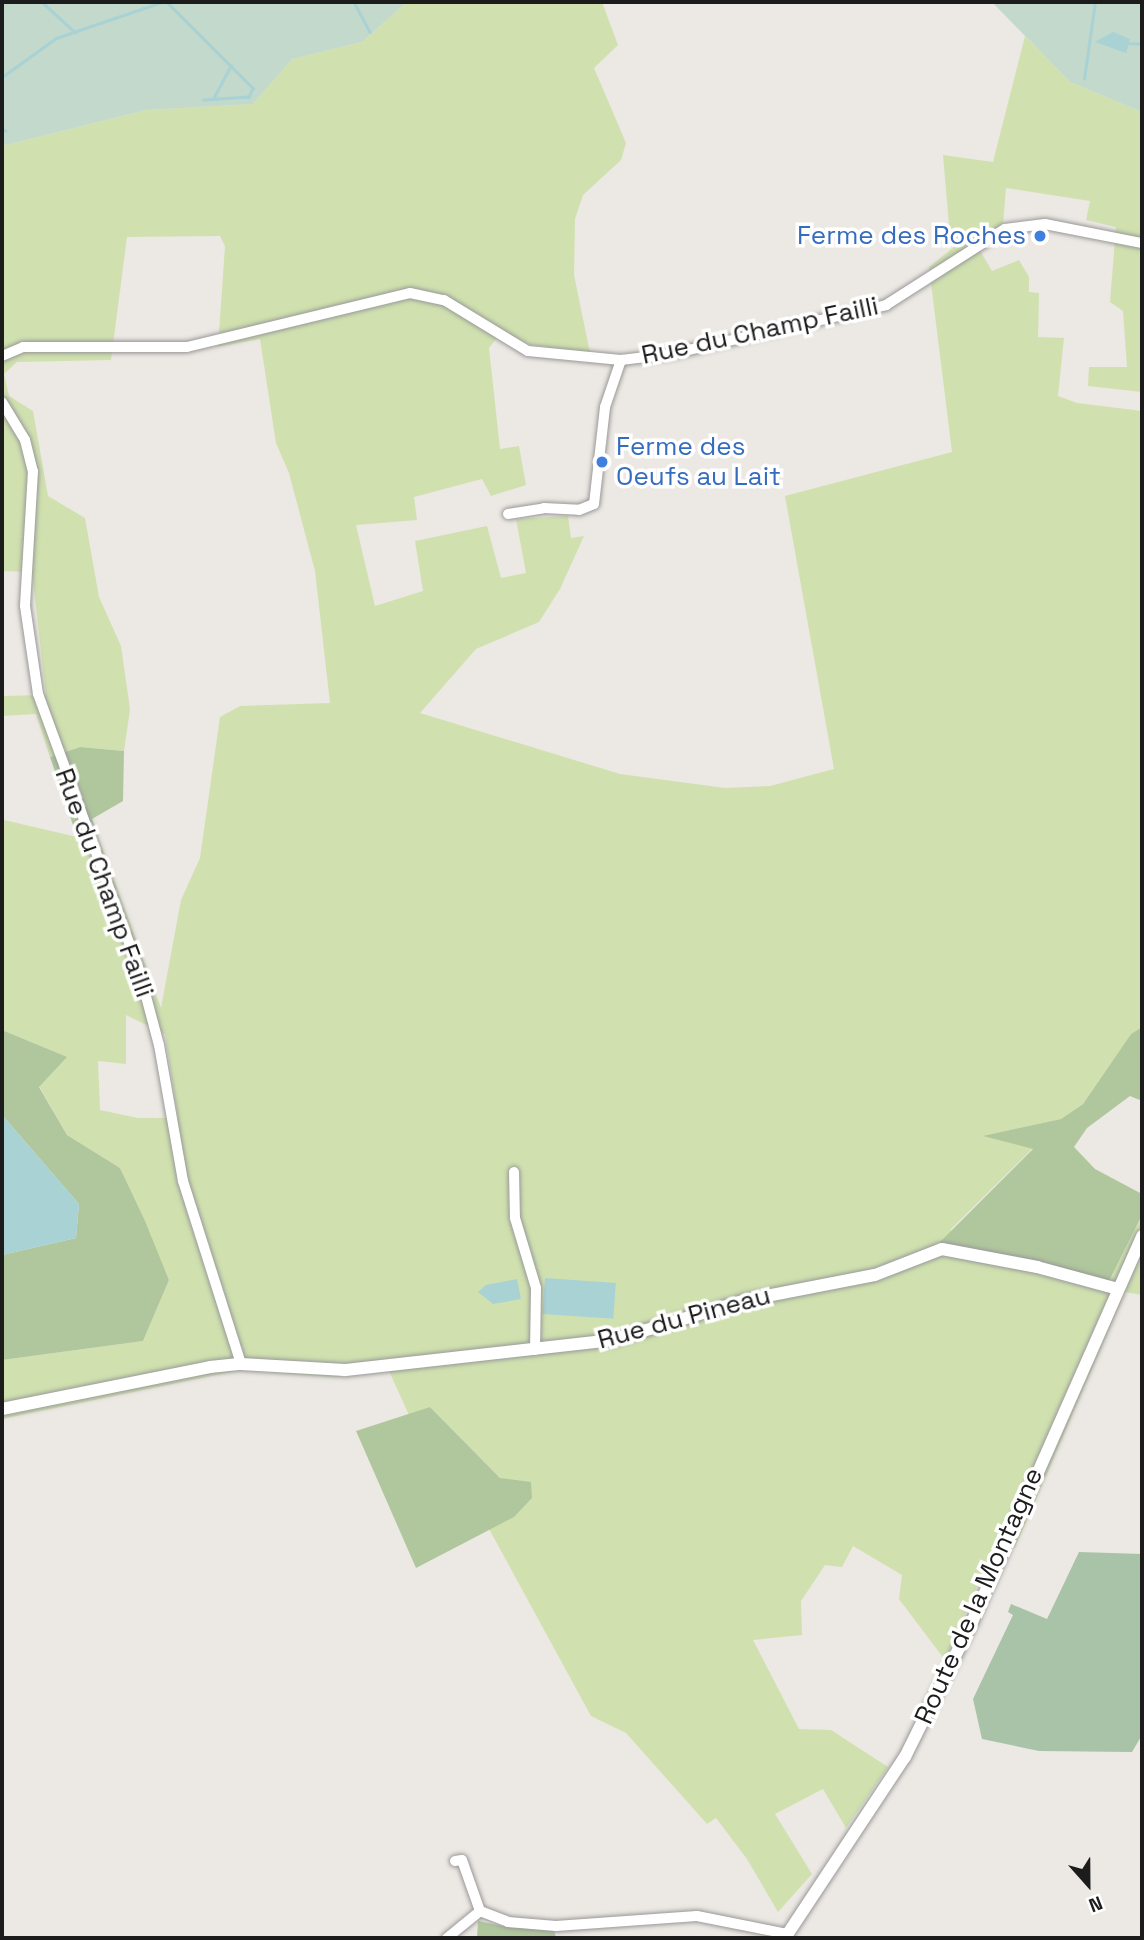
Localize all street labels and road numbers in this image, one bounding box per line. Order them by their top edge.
street label: Rue du Champ Failli [639,291,881,371]
street label: Rue du Champ Failli [48,764,160,1002]
street label: Rue du Pineau [594,1280,774,1356]
street label: Route de la Montagne [908,1463,1050,1729]

